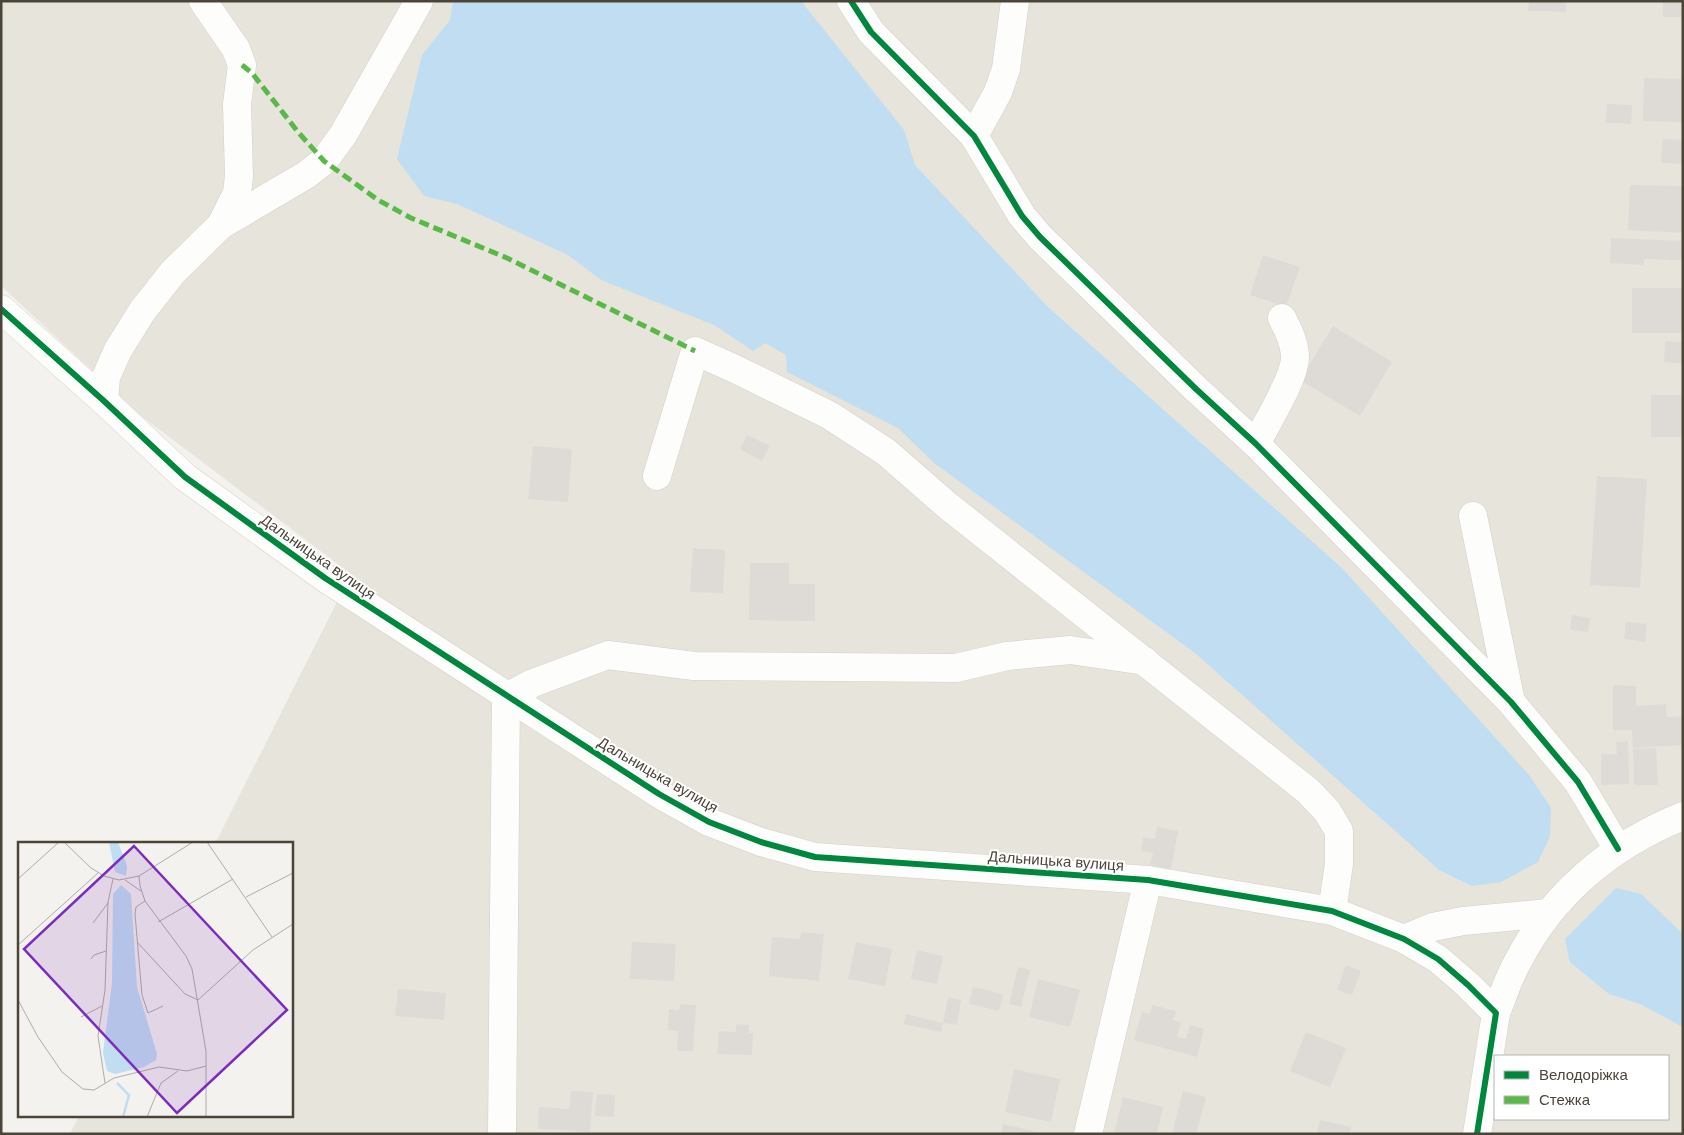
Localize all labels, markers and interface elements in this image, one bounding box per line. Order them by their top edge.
street label: Дальницька вулиця [257,510,379,604]
street label: Дальницька вулиця [594,732,722,818]
inset map [18,842,292,1118]
street label: Дальницька вулиця [987,846,1125,876]
legend [1494,1055,1669,1120]
text: Велодоріжка [1539,1065,1628,1085]
text: Стежка [1539,1090,1591,1110]

